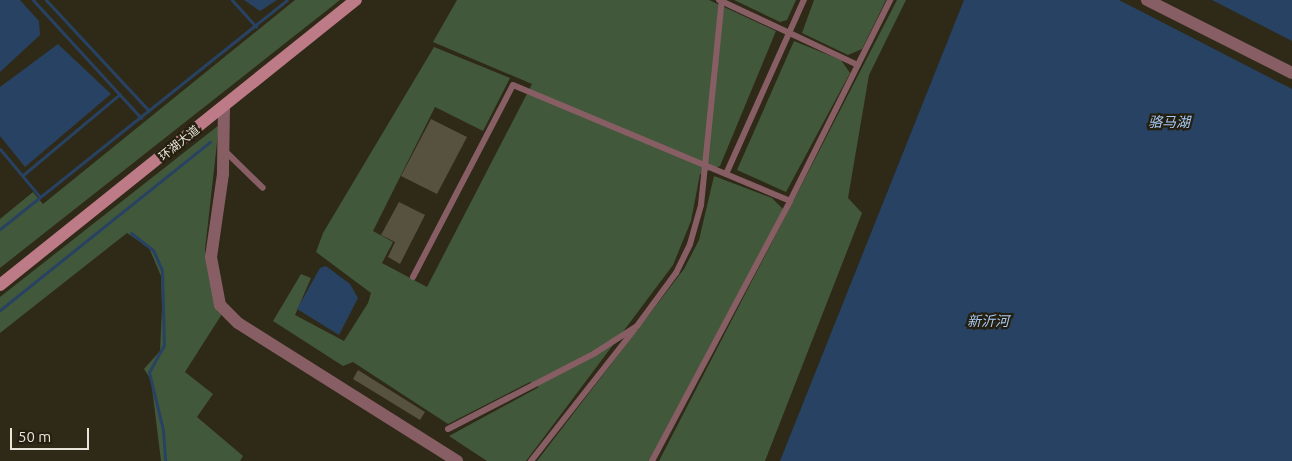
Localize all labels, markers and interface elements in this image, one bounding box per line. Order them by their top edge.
water label: 骆马湖 [1148,114,1190,130]
street label: 环湖大道 [156,122,202,164]
water label: 新沂河 [967,313,1009,329]
scale bar [12,418,91,450]
text: 50 m [18,428,51,445]

